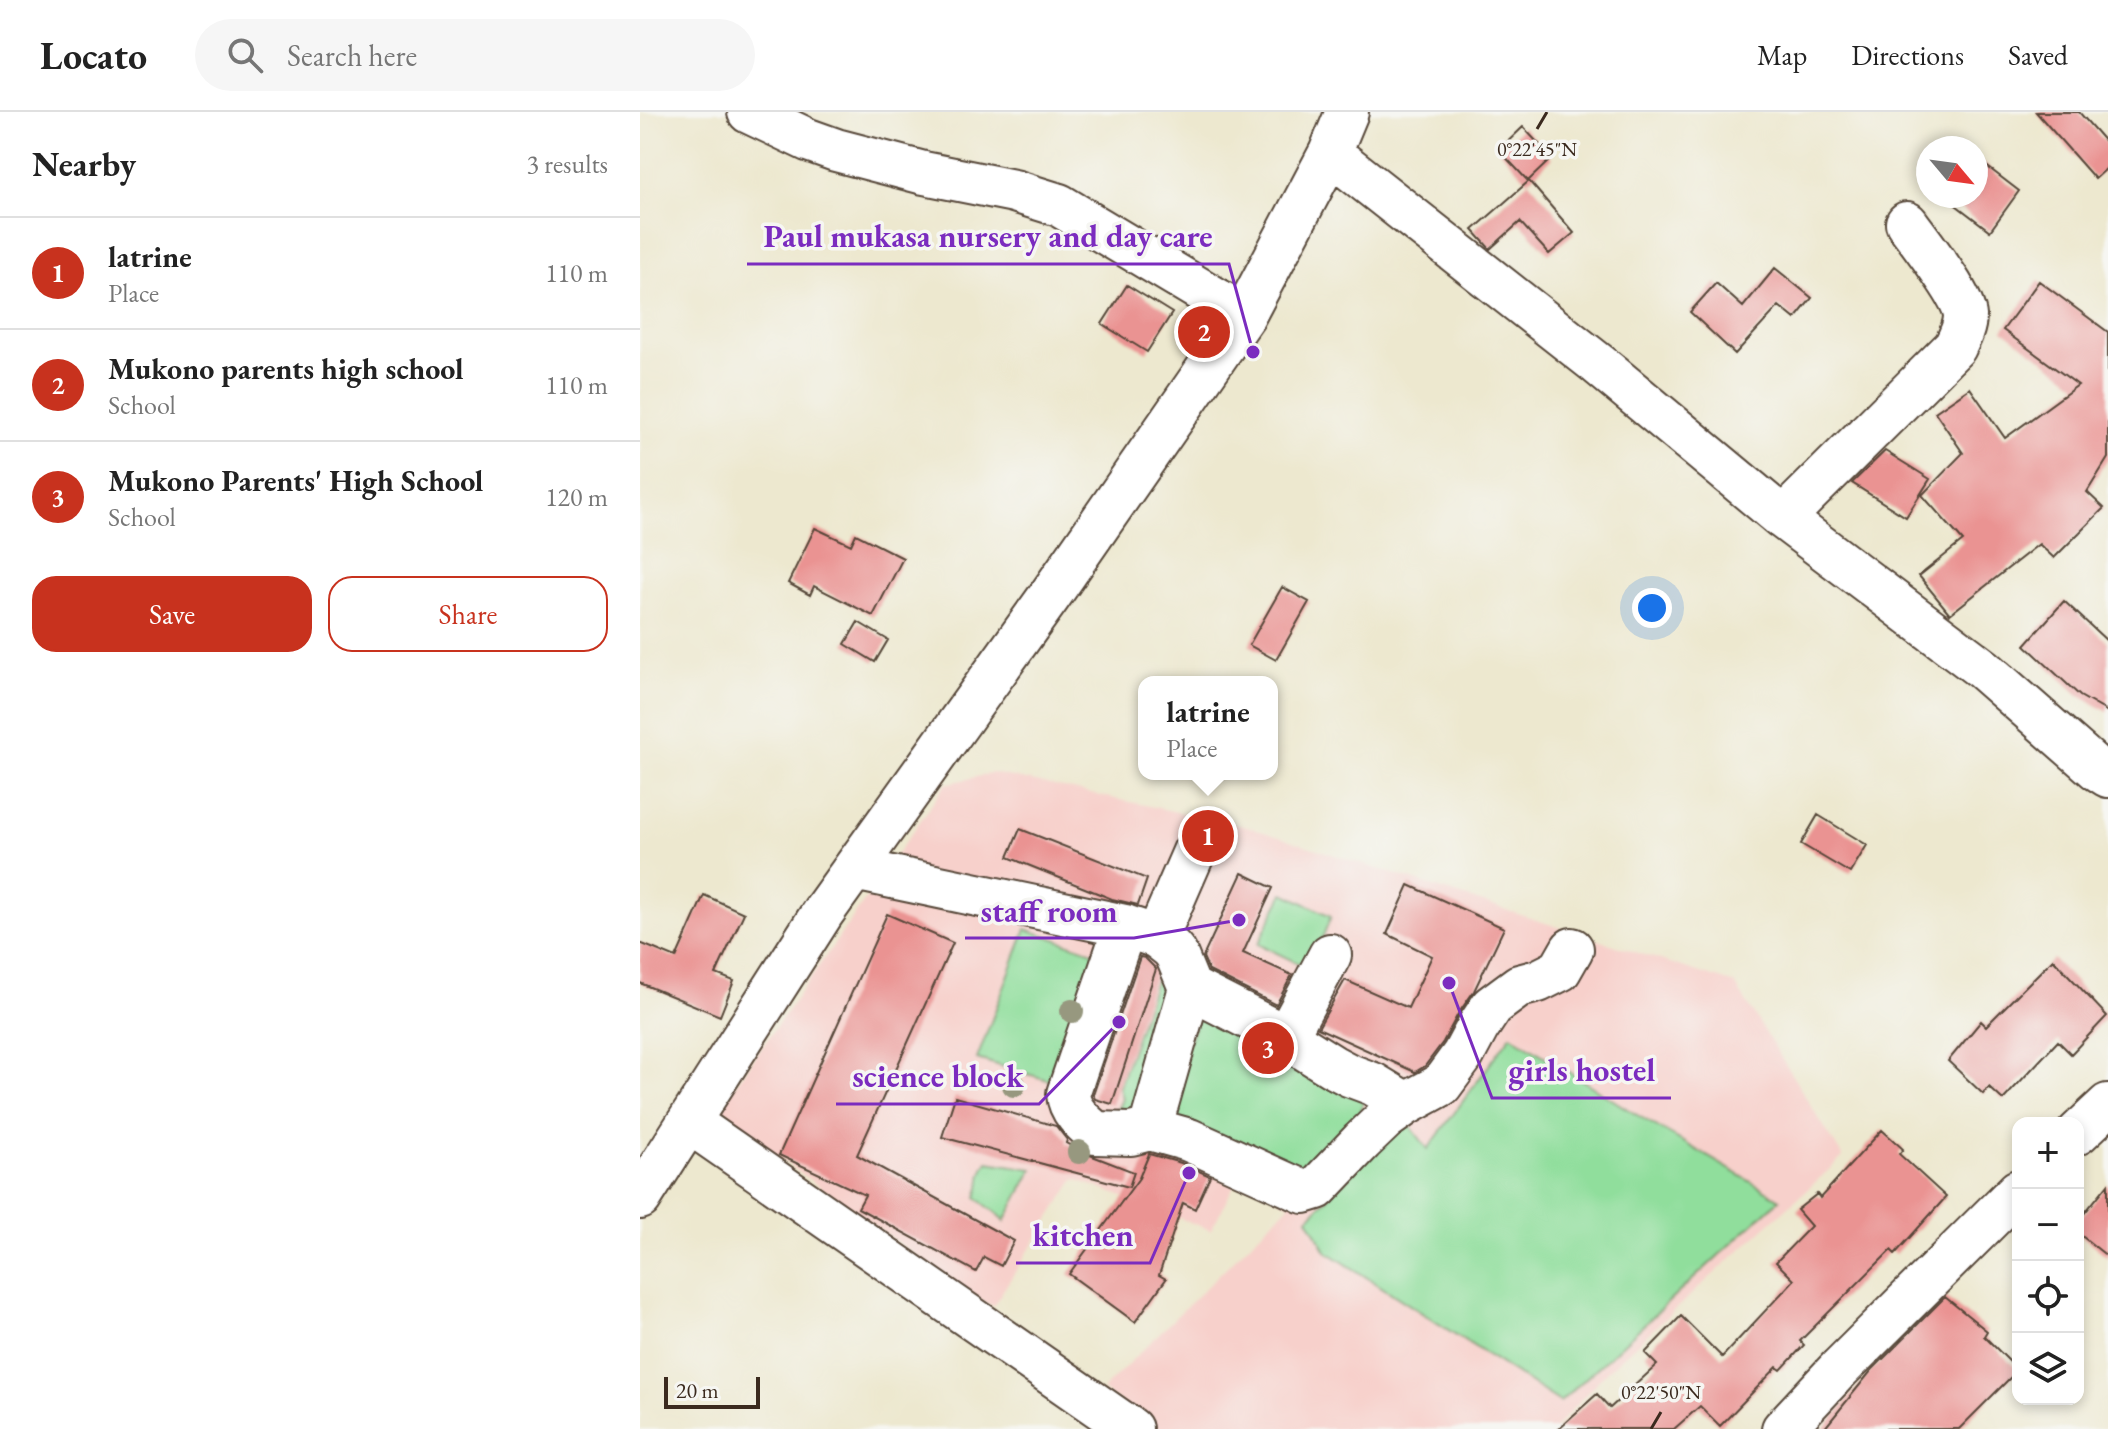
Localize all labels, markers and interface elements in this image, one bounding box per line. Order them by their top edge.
search box [195,19,755,91]
text: Locato [40,31,147,80]
icon: search [223,33,267,77]
text: Search here [287,36,417,75]
text: Map [1757,37,1807,73]
text: Directions [1851,37,1964,73]
text: Saved [2008,37,2068,73]
text: 0°22'45"N [1497,136,1577,162]
north arrow [1916,136,1988,208]
text: Nearby [32,142,136,186]
text: 3 results [527,147,608,181]
callout: Paul mukasa nursery and day care [747,208,1229,264]
text: Paul mukasa nursery and day care [763,215,1213,257]
text: latrine [108,237,192,276]
text: 1 [51,256,65,290]
text: 110 m [545,256,608,290]
text: Place [108,276,159,310]
pin: 2 [1178,302,1230,362]
text: Mukono parents high school [108,349,464,388]
text: 2 [51,368,65,402]
text: 110 m [545,368,608,402]
text: School [108,388,176,422]
text: Mukono Parents' High School [108,461,483,500]
text: 3 [51,480,65,514]
text: 120 m [545,480,608,514]
text: School [108,500,176,534]
button: Save [32,576,312,652]
button: Share [328,576,608,652]
your location [1632,588,1672,628]
popup [1138,676,1278,780]
text: latrine [1166,692,1250,731]
text: Place [1166,731,1217,765]
pin: 1 [1182,806,1234,866]
callout: staff room [965,882,1134,938]
text: staff room [980,890,1118,932]
pin: 3 [1242,1018,1294,1078]
callout: girls hostel [1492,1042,1671,1098]
callout: science block [836,1048,1039,1104]
text: girls hostel [1509,1049,1655,1091]
text: science block [852,1055,1024,1097]
map controls [2012,1117,2084,1405]
button: + [2012,1117,2084,1189]
button: − [2012,1189,2084,1261]
callout: kitchen [1016,1207,1150,1263]
text: kitchen [1032,1214,1134,1256]
button: locate [2012,1261,2084,1333]
button: layers [2012,1333,2084,1405]
scale bar [664,1373,760,1409]
text: 20 m [676,1376,719,1405]
text: 0°22'50"N [1621,1379,1701,1405]

